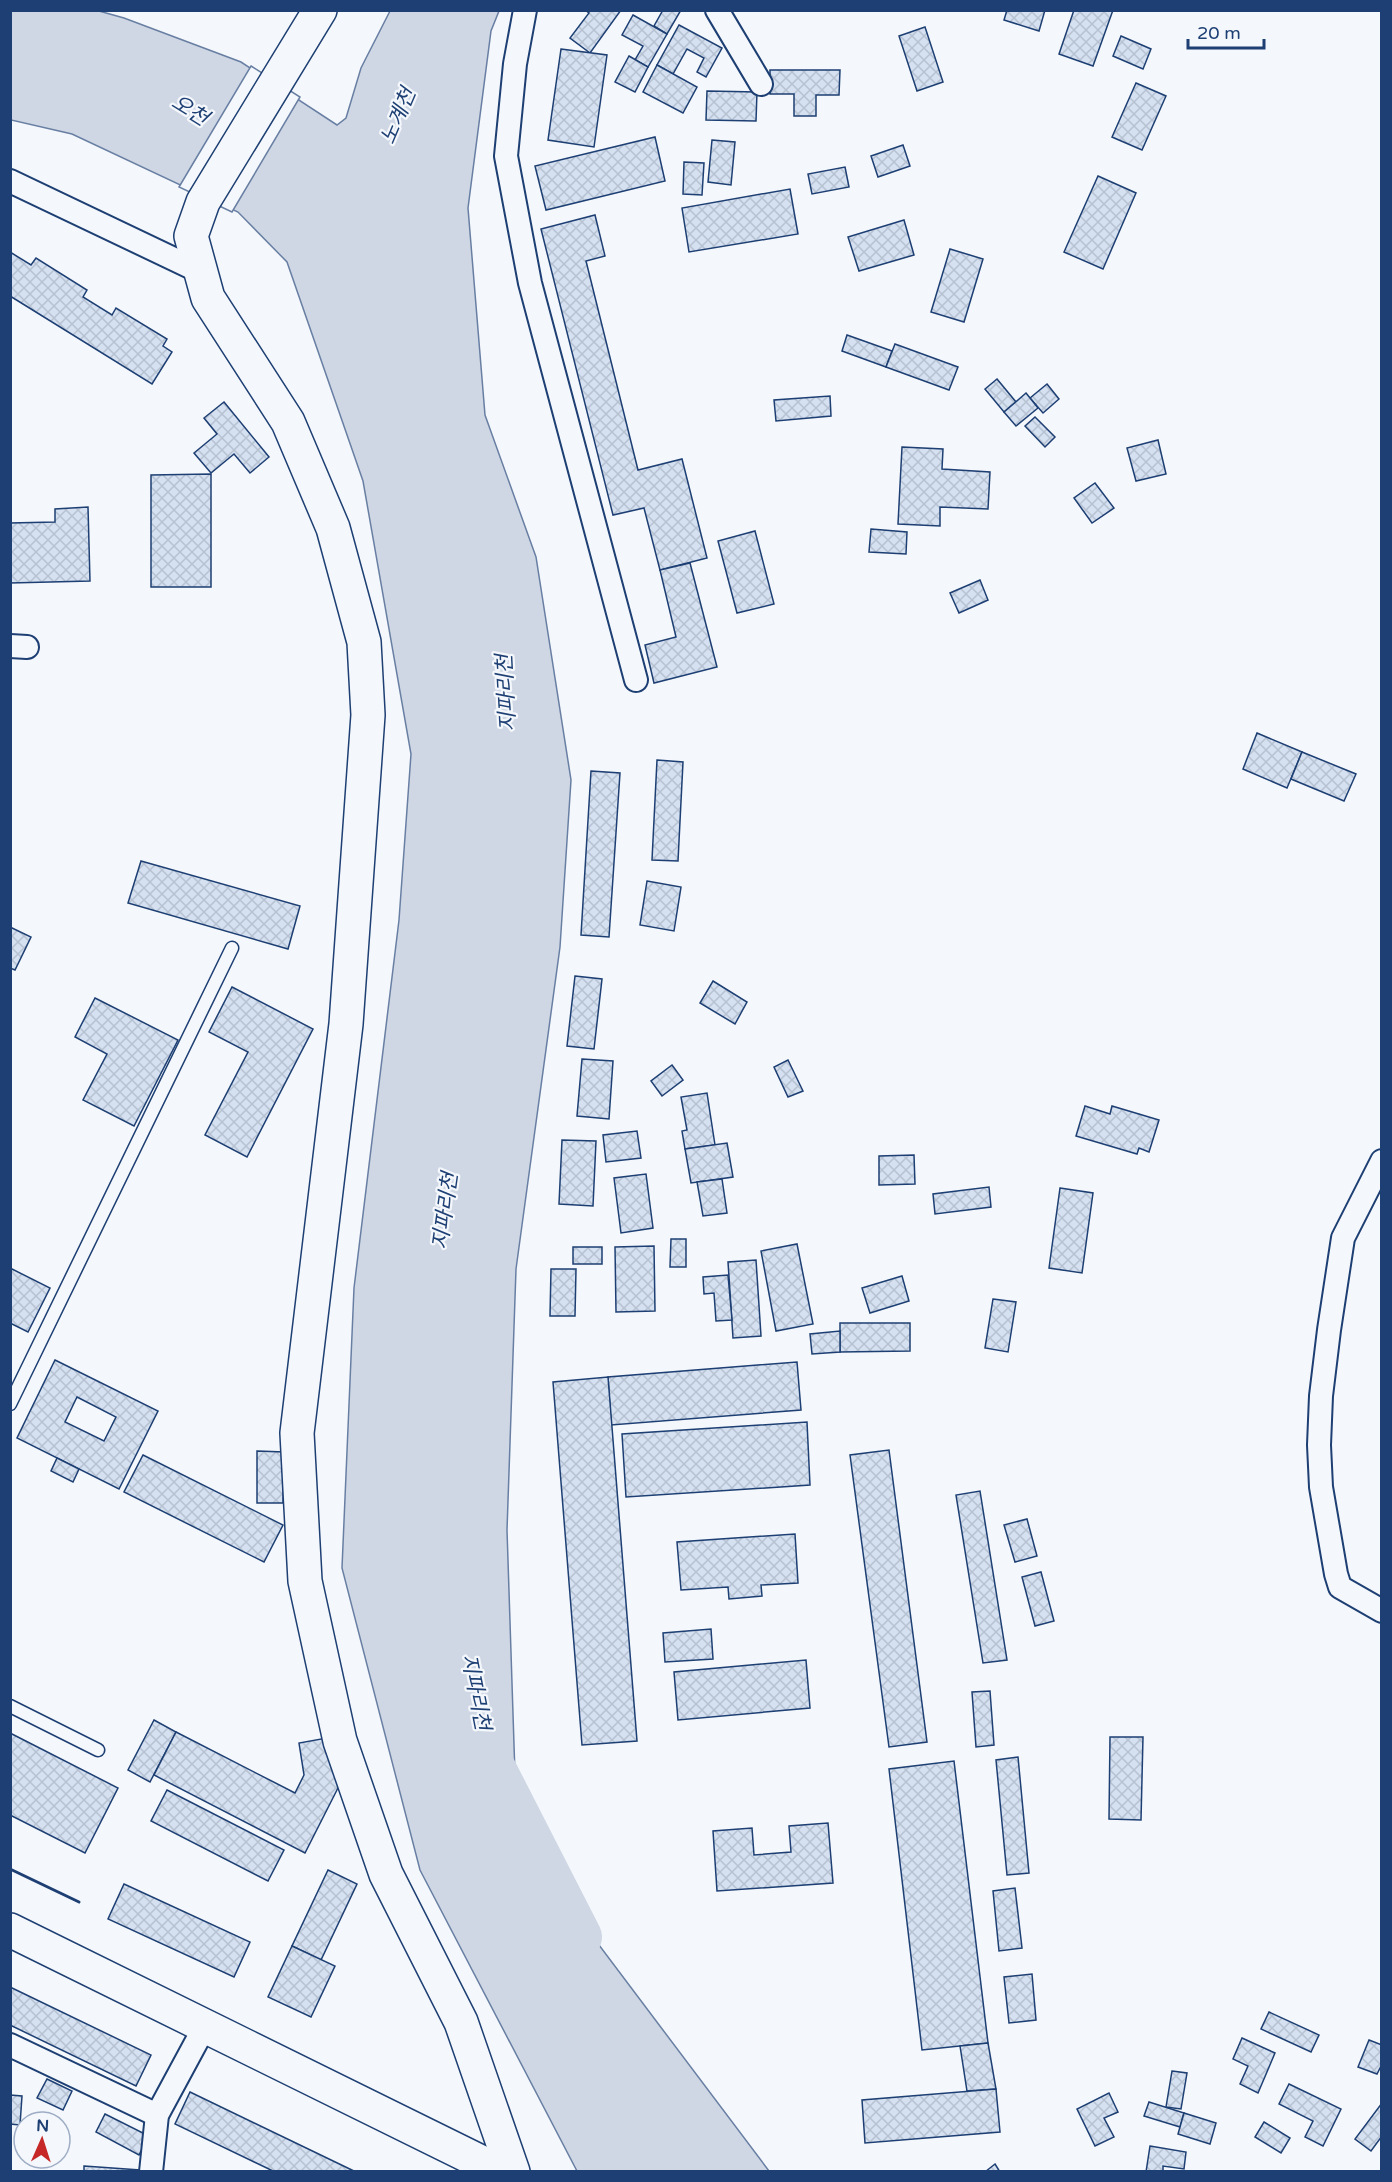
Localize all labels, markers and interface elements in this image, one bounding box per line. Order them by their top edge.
scale bar [1188,12,1264,50]
text: 20 m [1197,22,1241,44]
water label: 노계천 [376,82,422,148]
water label: 오천 [167,90,215,133]
water label: 지파리천 [492,651,521,732]
water label: 지파리천 [428,1168,464,1251]
water label: 지파리천 [456,1652,496,1735]
north arrow [12,2110,72,2170]
text: N [36,2116,50,2136]

